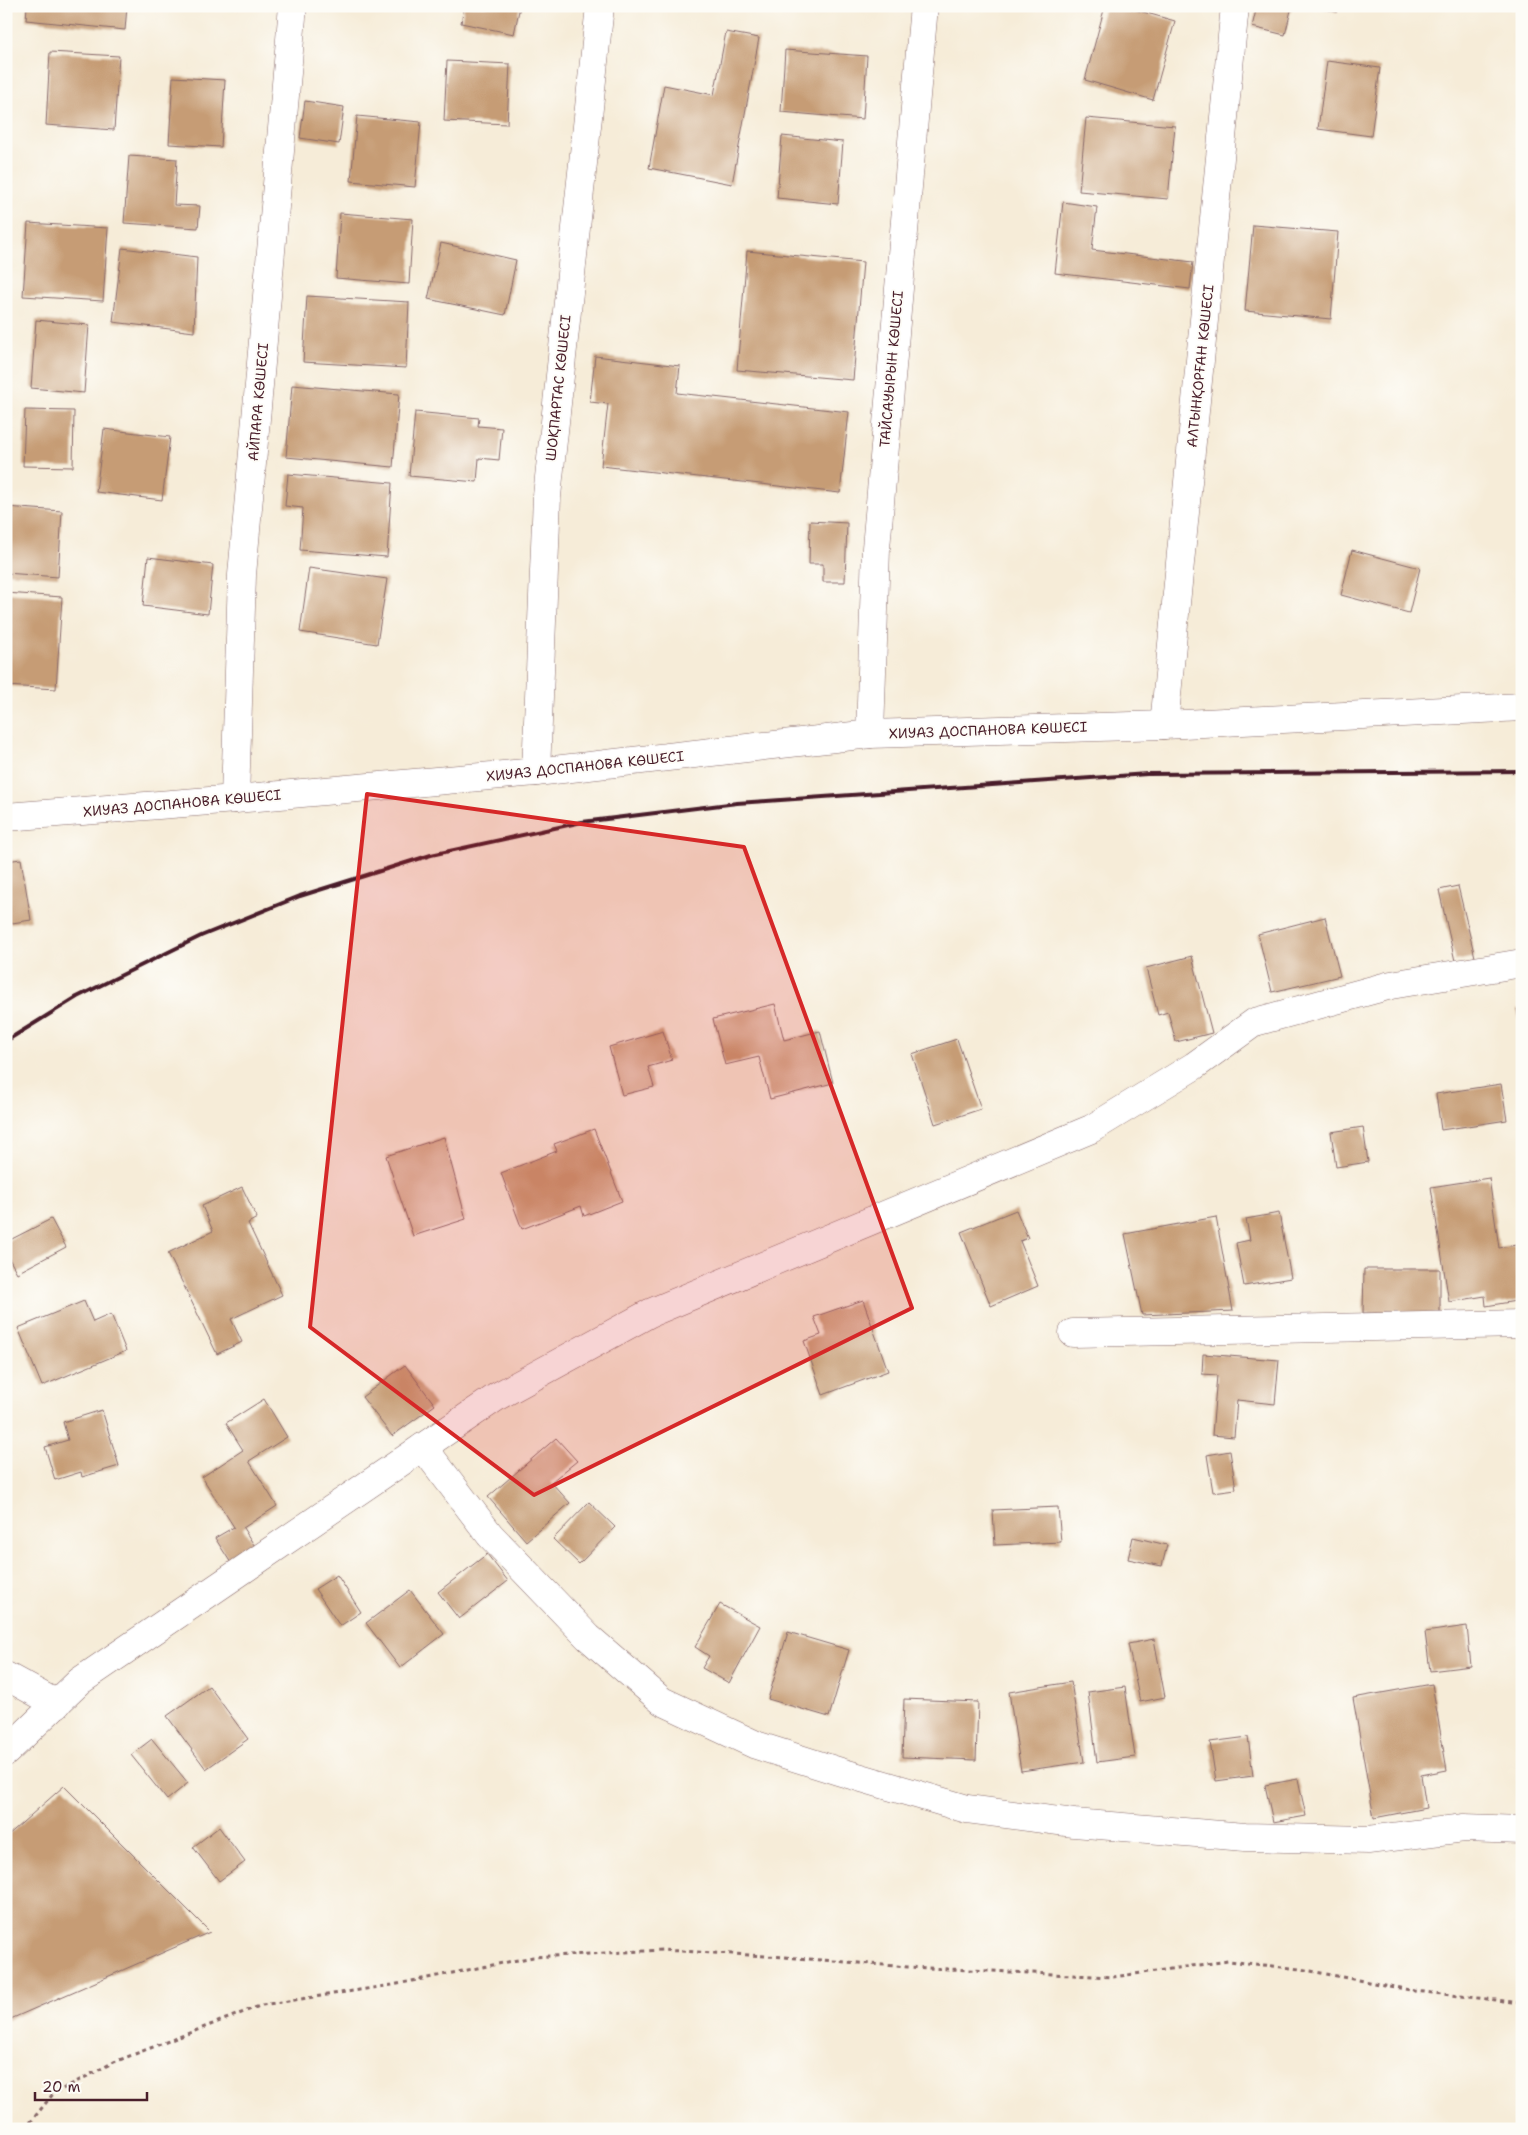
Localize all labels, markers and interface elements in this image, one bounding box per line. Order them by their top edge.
street label: АЛТЫНҚОРҒАН КӨШЕСІ [1182,283,1218,448]
street label: ТАЙСАУЫРЫН КӨШЕСІ [875,290,907,448]
street label: ШОҚПАРТАС КӨШЕСІ [541,314,575,462]
street label: АЙПАРА КӨШЕСІ [244,342,272,462]
street label: ХИУАЗ ДОСПАНОВА КӨШЕСІ [888,718,1088,742]
street label: ХИУАЗ ДОСПАНОВА КӨШЕСІ [485,747,685,785]
street label: ХИУАЗ ДОСПАНОВА КӨШЕСІ [82,785,282,821]
scale bar [35,2070,148,2102]
text: 20 m [42,2077,81,2097]

